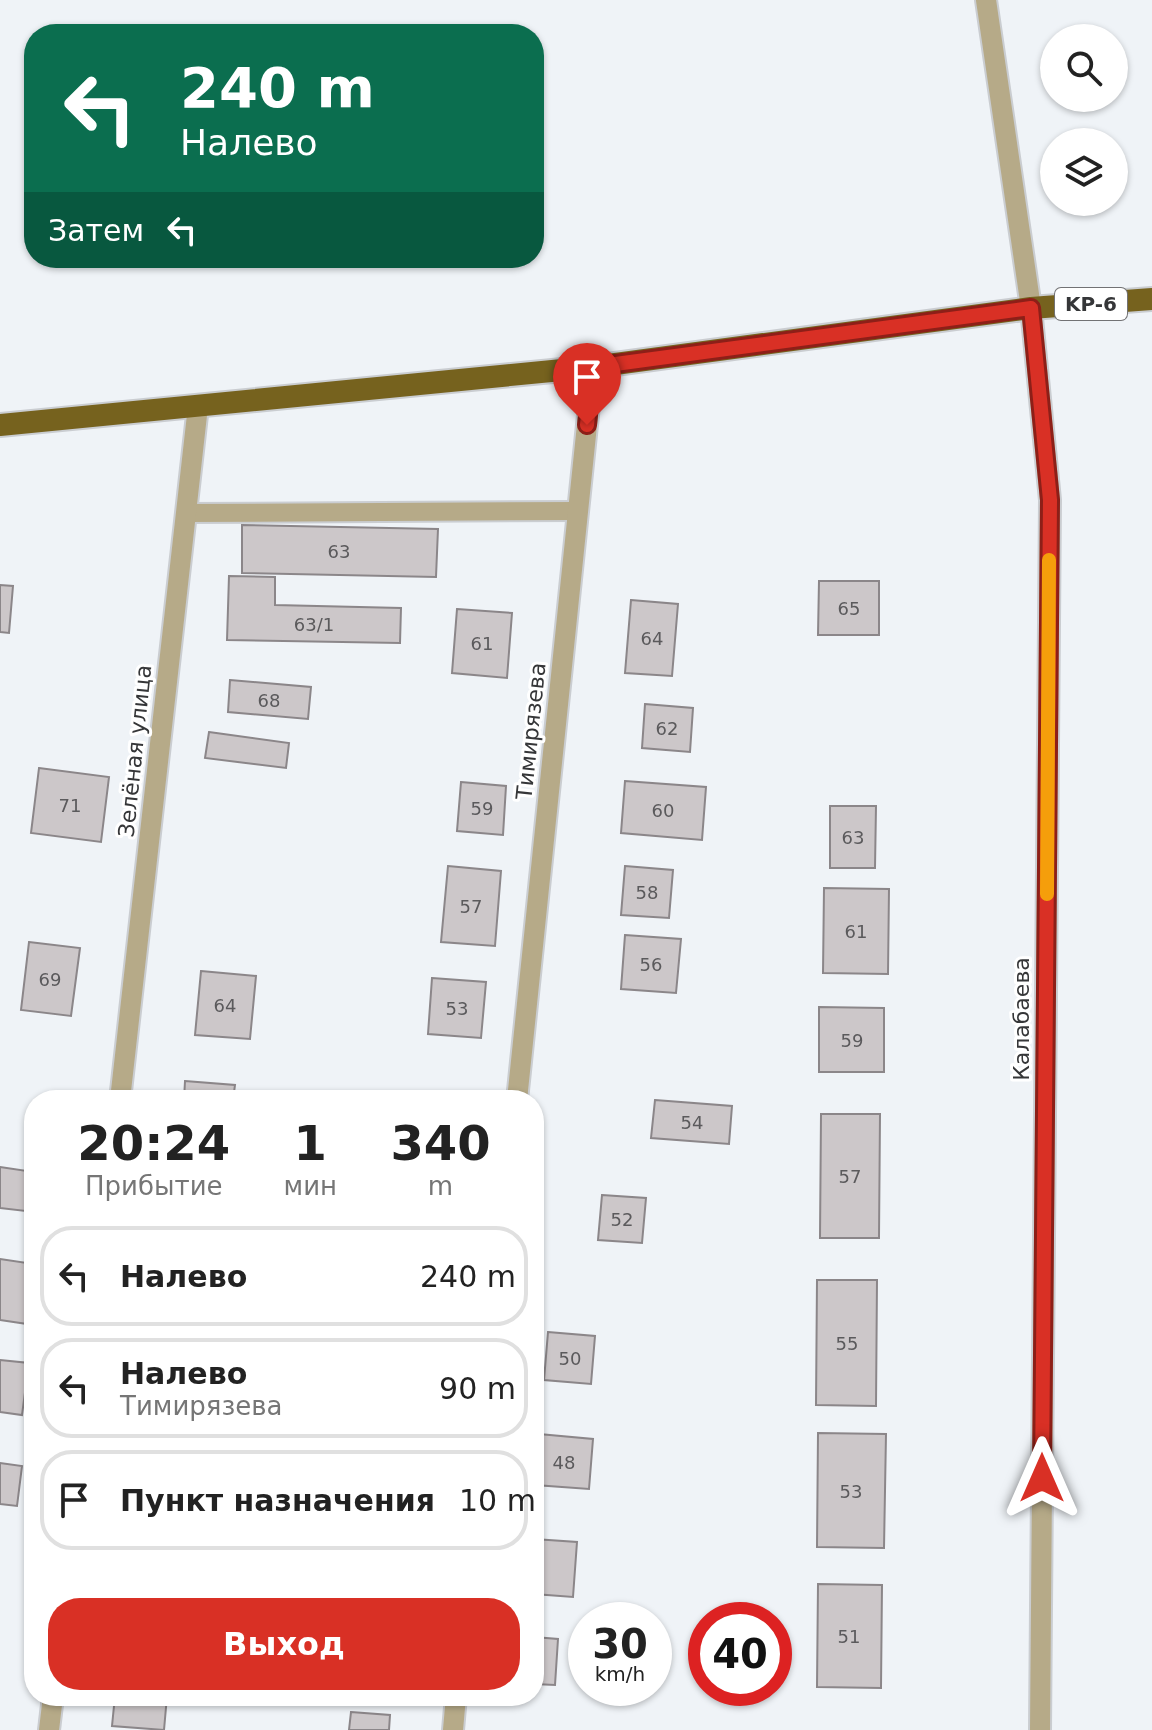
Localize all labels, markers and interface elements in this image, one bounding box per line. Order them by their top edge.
map controls [1040,24,1128,216]
button: search [1040,24,1128,112]
text: 240 m [180,55,375,120]
icon: left [48,56,152,160]
text: Налево [180,122,318,163]
button: layers [1040,128,1128,216]
icon: left [160,208,204,252]
text: Затем [48,213,144,248]
road number: KP-6 [1055,288,1127,320]
pin [553,343,621,425]
icon: arrive [565,355,609,399]
house number: 63 [328,541,350,562]
house number: 65 [838,598,860,619]
house number: 63/1 [294,614,334,635]
house number: 64 [641,628,663,649]
house number: 61 [471,633,493,654]
street label: Тимирязева [511,661,551,802]
street label: Зелёная улица [114,664,156,838]
house number: 68 [258,690,280,711]
house number: 62 [656,718,678,739]
house number: 71 [59,795,81,816]
house number: 59 [471,798,493,819]
house number: 60 [652,800,674,821]
house number: 63 [842,827,864,848]
house number: 58 [636,882,658,903]
house number: 57 [460,896,482,917]
house number: 61 [845,921,867,942]
house number: 56 [640,954,662,975]
street label: Калабаева [1009,957,1034,1081]
house number: 69 [39,969,61,990]
house number: 64 [214,995,236,1016]
house number: 53 [446,998,468,1019]
house number: 59 [841,1030,863,1051]
house number: 54 [681,1112,703,1133]
text: 20:24 [77,1115,230,1171]
text: 1 [294,1115,327,1171]
text: 340 [390,1115,491,1171]
house number: 57 [839,1166,861,1187]
text: Прибытие [85,1171,223,1201]
text: мин [284,1171,337,1201]
text: m [428,1171,453,1201]
house number: 52 [611,1209,633,1230]
icon: left [52,1254,96,1298]
text: Налево [120,1259,247,1294]
text: 240 m [420,1259,516,1294]
house number: 55 [836,1333,858,1354]
house number: 50 [559,1348,581,1369]
text: Налево [120,1356,247,1391]
icon: left [52,1366,96,1410]
text: 90 m [439,1371,516,1406]
text: Тимирязева [120,1391,283,1421]
position arrow [1000,1436,1084,1520]
house number: 48 [553,1452,575,1473]
icon: arrive [52,1478,96,1522]
house number: 53 [840,1481,862,1502]
text: Пункт назначения [120,1483,435,1518]
text: 10 m [459,1483,536,1518]
button: Выход [48,1598,520,1690]
speed limit sign: 40 [688,1602,792,1706]
text: 30 [592,1621,648,1667]
house number: 51 [838,1626,860,1647]
text: km/h [595,1662,645,1686]

